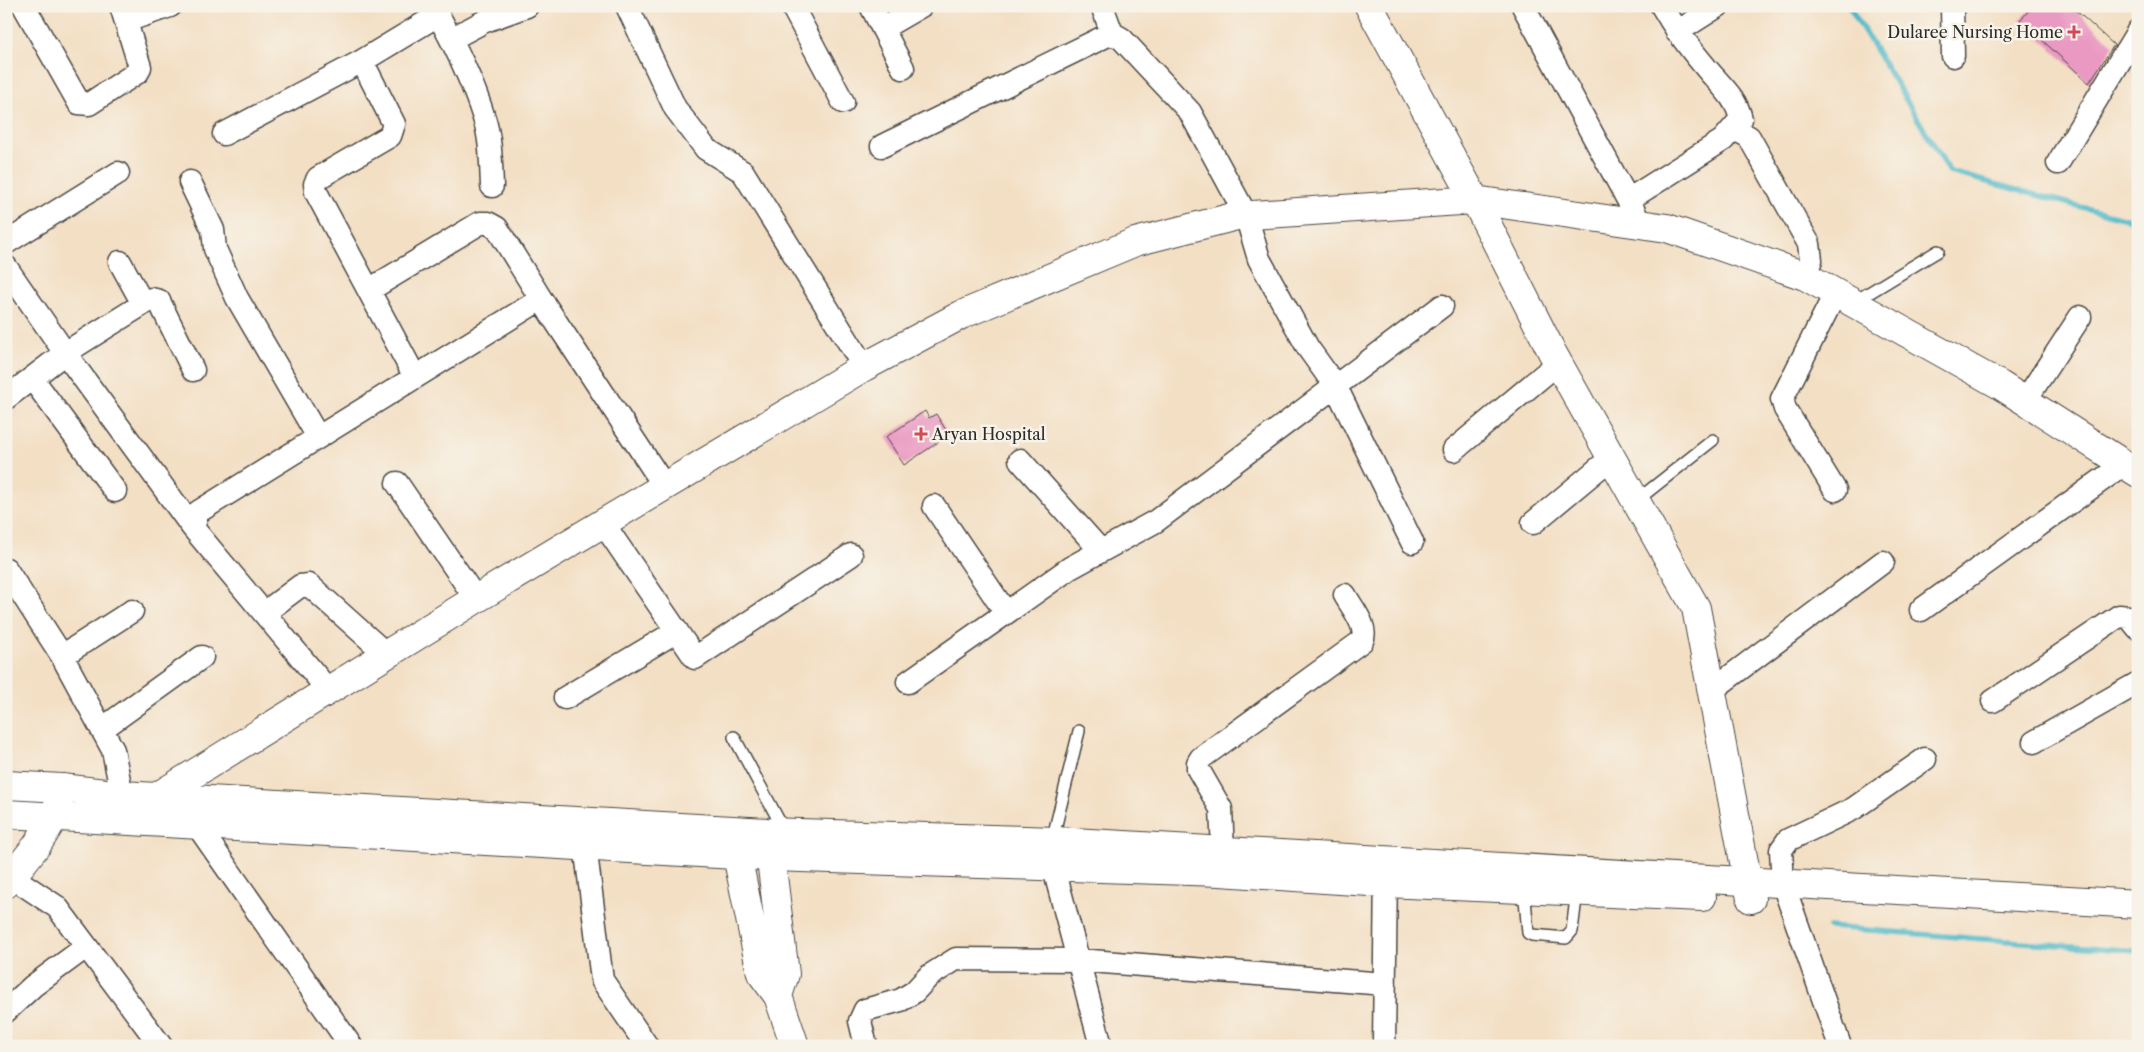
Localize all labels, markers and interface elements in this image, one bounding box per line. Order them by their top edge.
place label: Dularee Nursing Home [1887,22,2063,42]
marker: Dularee Nursing Home [2067,25,2081,39]
place label: Aryan Hospital [931,424,1046,444]
marker: Aryan Hospital [914,427,928,441]

